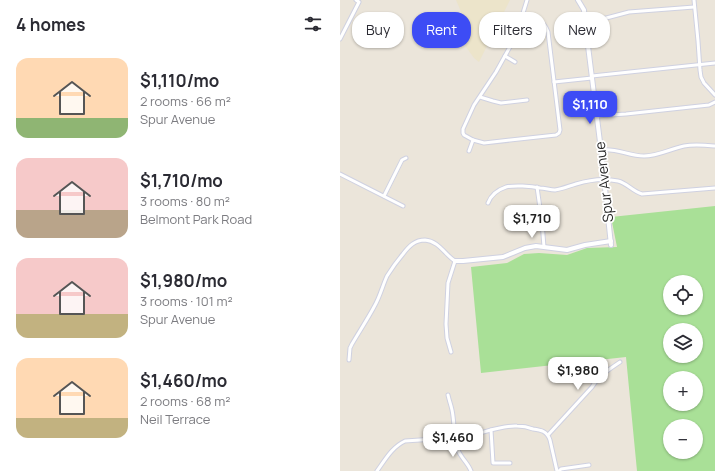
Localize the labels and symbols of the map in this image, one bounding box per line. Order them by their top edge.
pin: $1,110 [557,91,623,125]
street label: Spur Avenue [590,141,617,223]
pin: $1,710 [499,205,565,239]
pin: $1,980 [545,357,611,391]
pin: $1,460 [420,424,486,458]

